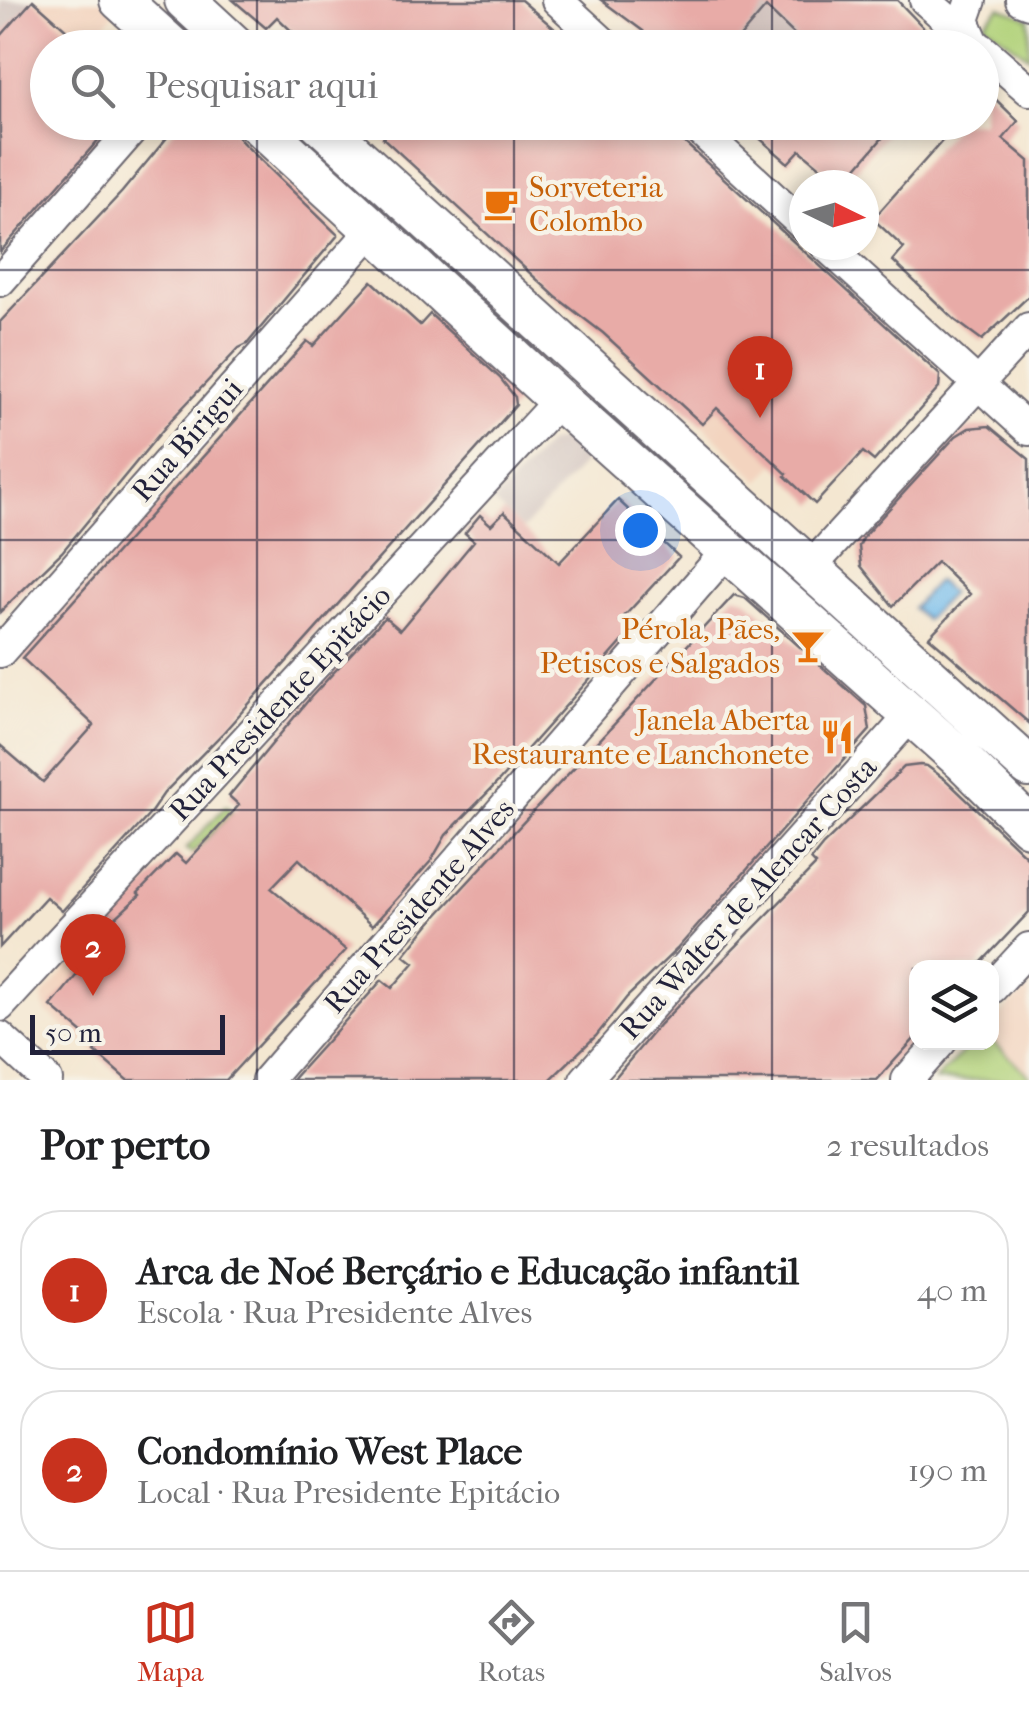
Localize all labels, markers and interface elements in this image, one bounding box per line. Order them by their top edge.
search box [30,30,999,140]
icon: search [65,58,120,113]
text: Pesquisar aqui [145,63,378,108]
place label: Sorveteria Colombo [529,170,664,239]
north arrow [789,170,879,260]
cafe icon: Sorveteria Colombo [482,185,520,223]
pin: 1 [728,336,792,418]
street label: Rua Birigui [125,372,250,509]
your location [615,505,666,556]
street label: Rua Presidente Epitácio [162,578,399,828]
place label: Pérola, Pães, Petiscos e Salgados [540,612,780,681]
bar icon: Pérola, Pães, Petiscos e Salgados [789,627,827,665]
place label: Janela Aberta Restaurante e Lanchonete [471,703,810,772]
restaurant icon: Janela Aberta Restaurante e Lanchonete [818,718,856,756]
street label: Rua Walter de Alencar Costa [612,749,885,1047]
street label: Rua Presidente Alves [317,792,522,1020]
pin: 2 [61,914,126,996]
map controls [909,960,999,1050]
button: layers [909,960,999,1050]
scale bar [30,1010,225,1054]
text: 50 m [45,1016,102,1049]
text: Por perto [40,1121,210,1170]
text: 2 resultados [826,1127,989,1164]
text: Arca de Noé Berçário e Educação infantil [137,1249,799,1294]
text: 1 [69,1272,80,1309]
text: 40 m [917,1272,987,1309]
text: Escola · Rua Presidente Alves [137,1294,532,1331]
text: Condomínio West Place [137,1429,522,1474]
text: 2 [66,1452,83,1489]
text: 190 m [908,1452,987,1489]
text: Local · Rua Presidente Epitácio [137,1474,560,1511]
tab: Mapa [137,1595,204,1688]
tab: Rotas [478,1595,545,1688]
tab: Salvos [819,1595,892,1688]

